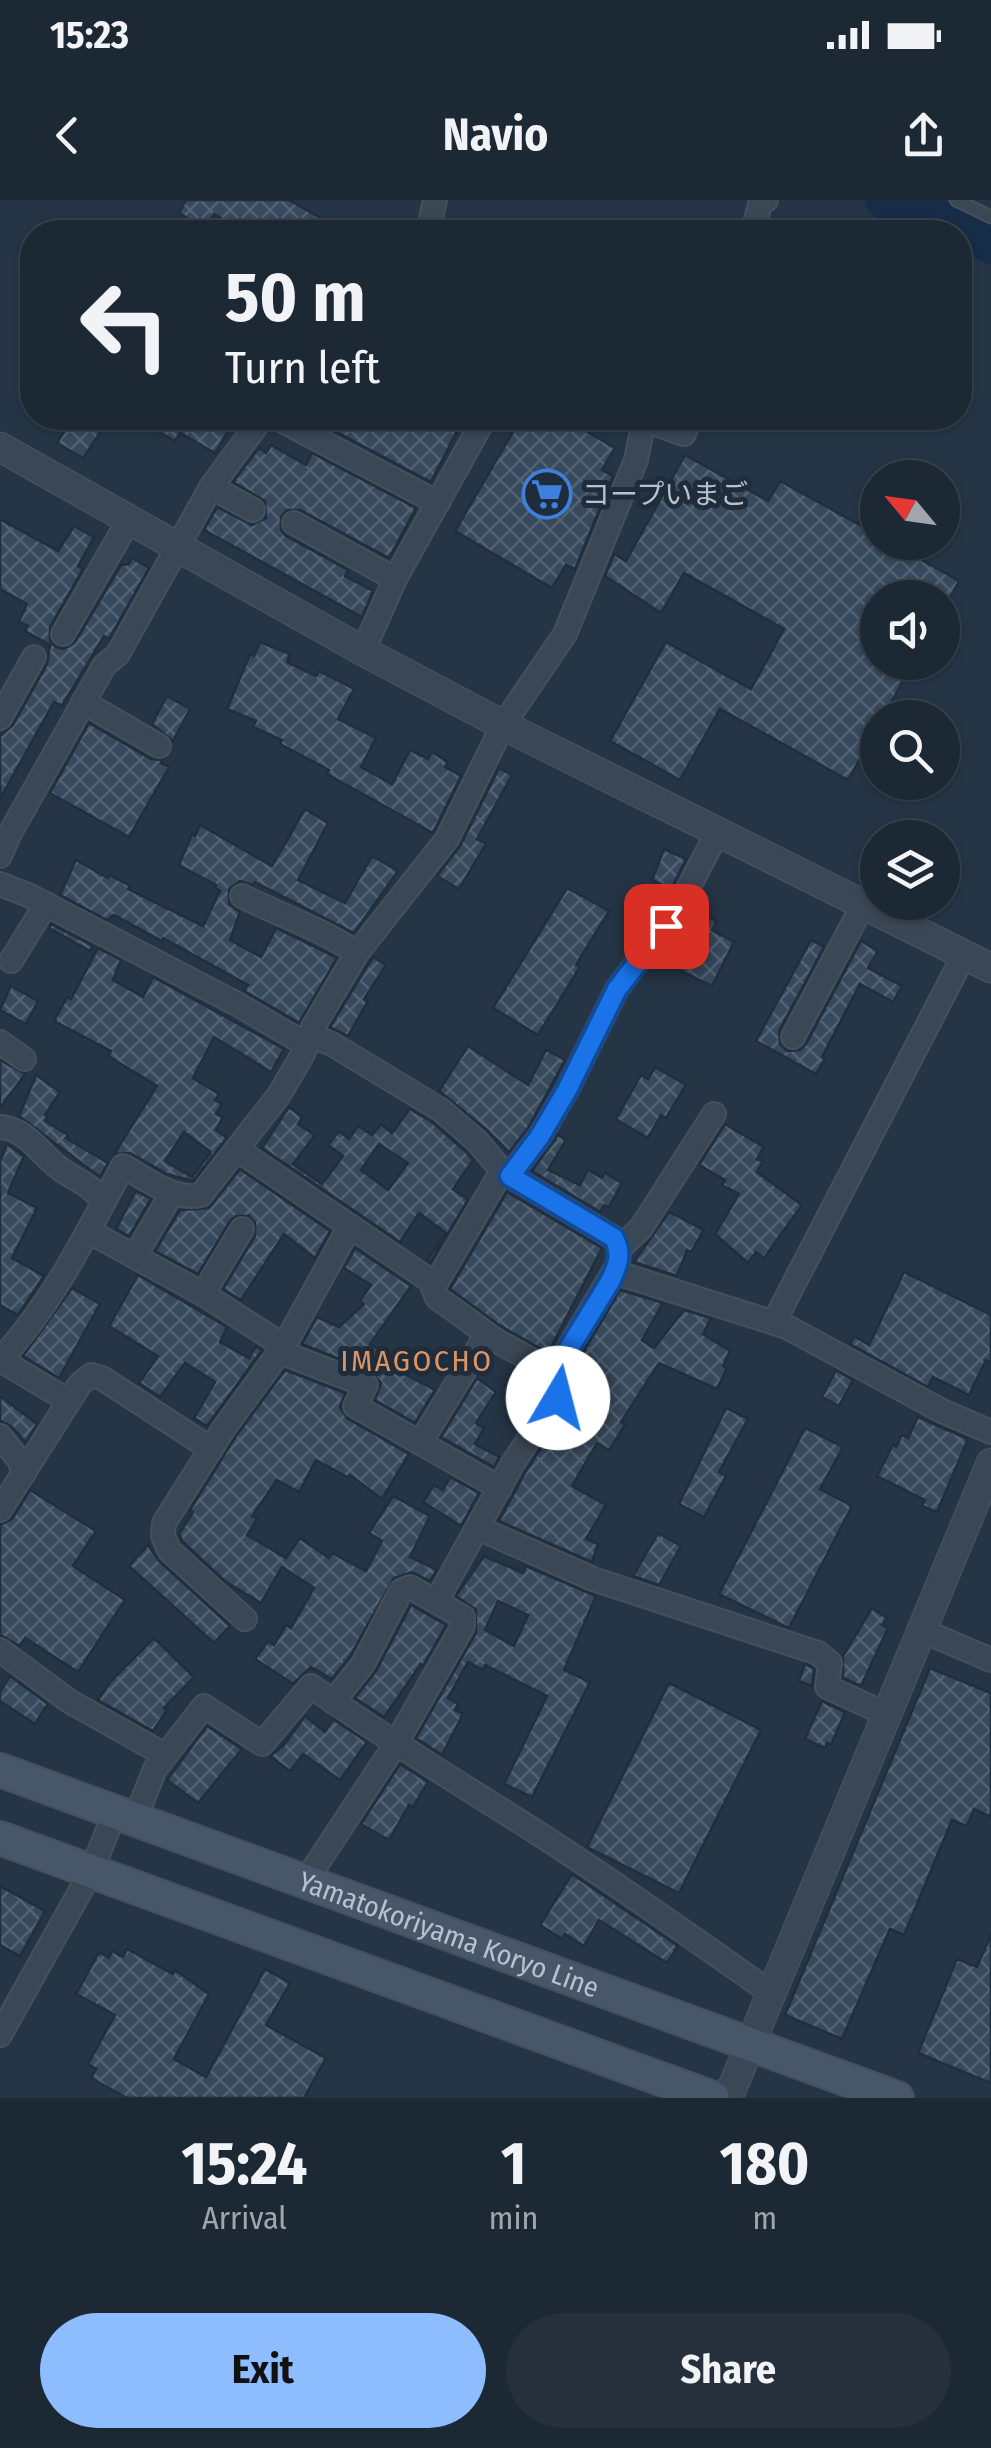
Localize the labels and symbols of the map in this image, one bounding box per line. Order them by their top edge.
north arrow [860,460,960,560]
supermarket icon: コープいまご [521,468,573,520]
place label: コープいまご [582,478,748,511]
pin [624,884,709,969]
district label: IMAGOCHO [341,1343,493,1379]
position arrow [506,1346,610,1450]
street label: Yamatokoriyama Koryo Line [294,1865,603,2005]

